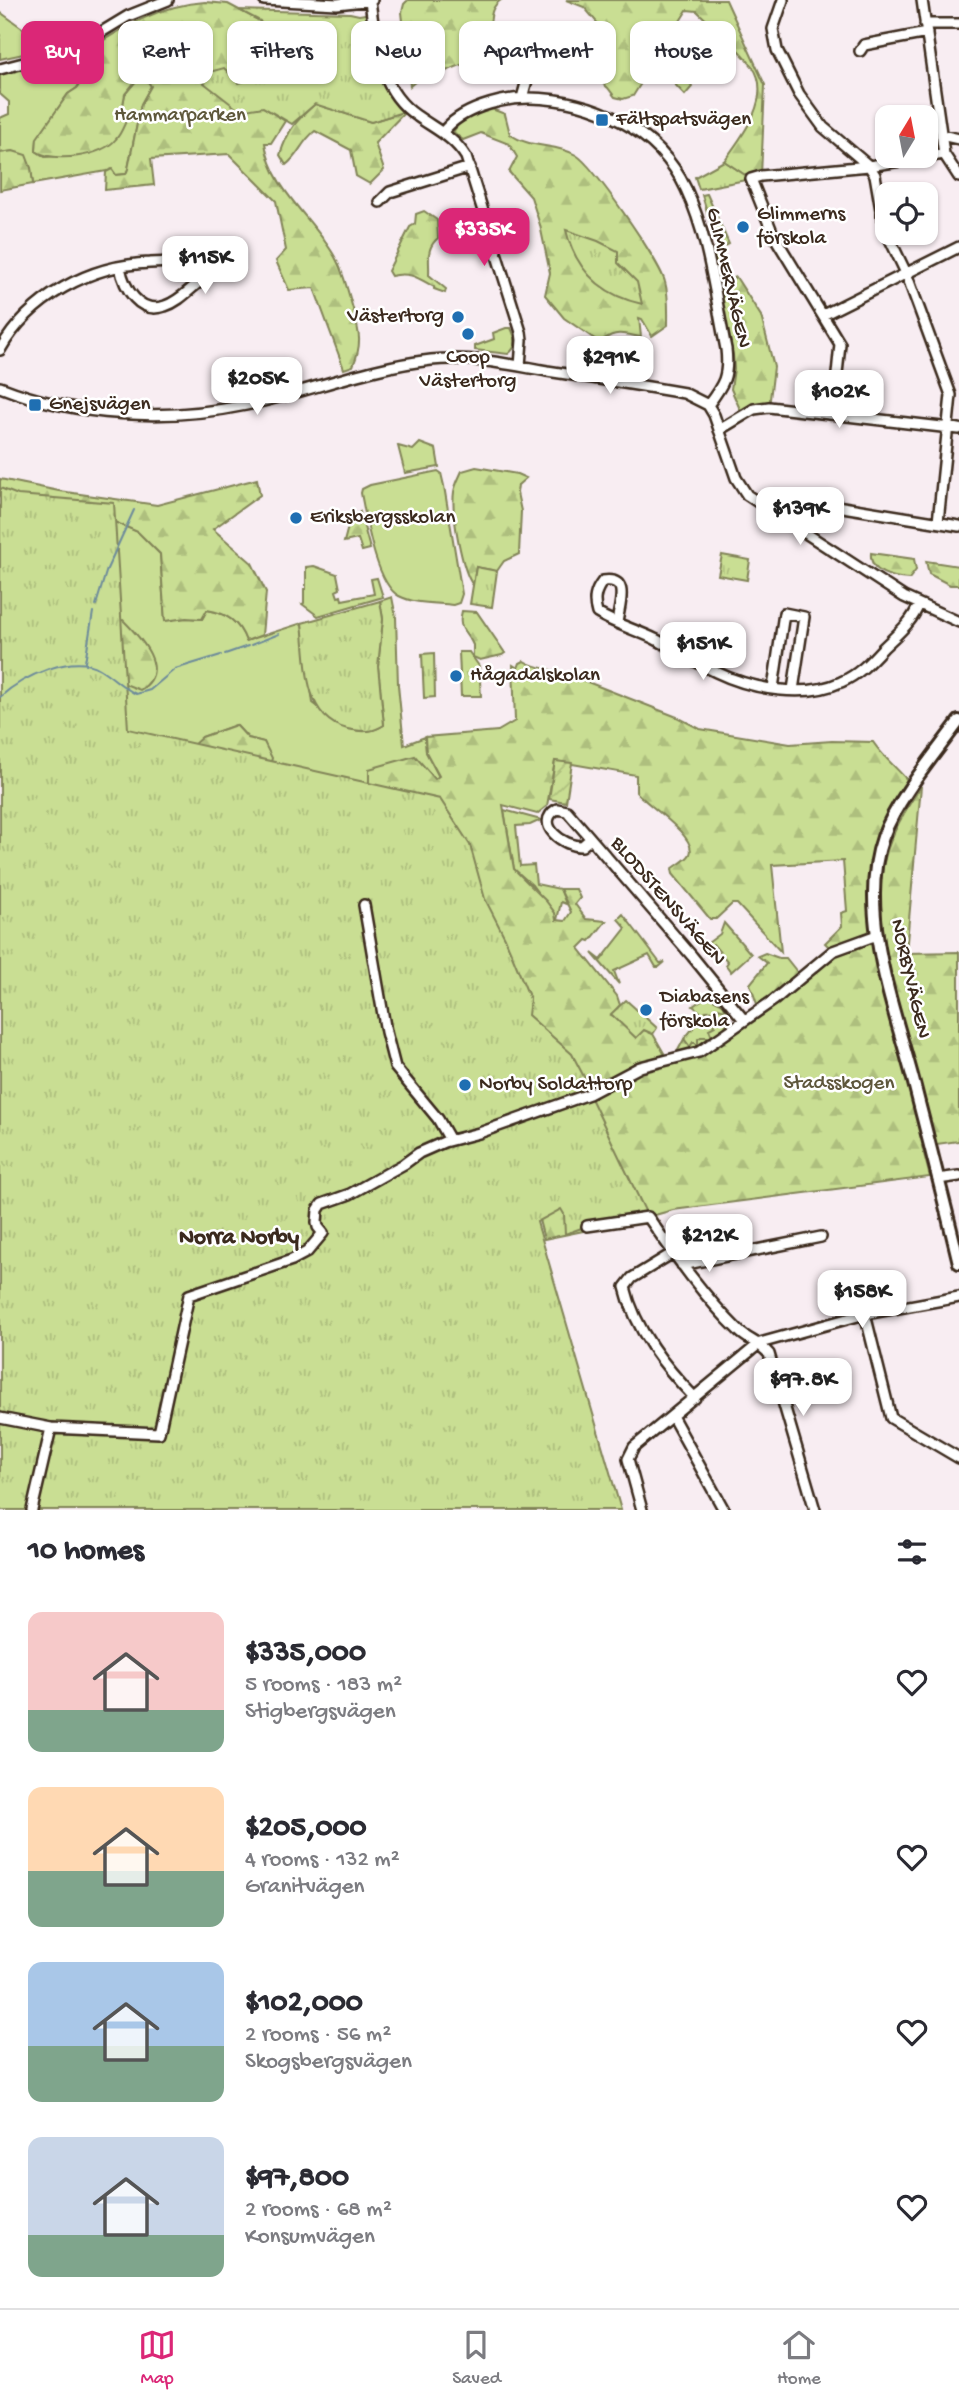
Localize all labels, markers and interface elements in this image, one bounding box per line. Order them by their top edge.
chip: Buy [21,21,104,84]
chip: Rent [118,21,213,84]
chip: Filters [227,21,337,84]
chip: New [351,21,445,84]
chip: Apartment [459,21,616,84]
chip: House [630,21,736,84]
park label: Hammarparken [114,104,246,129]
north arrow [875,105,938,168]
map controls [875,105,938,245]
place label: Fältspatsvägen [615,108,751,133]
marker: Fältspatsvägen [594,112,610,128]
button: locate [875,182,938,245]
place label: Glimmerns förskola [756,203,846,252]
street label: GLIMMERVÄGEN [699,205,755,351]
pin: $335K [435,208,533,268]
text: $335K [455,217,513,244]
marker: Glimmerns förskola [735,219,751,235]
pin: $115K [156,236,254,296]
text: $115K [178,245,232,272]
place label: Västertorg [346,305,444,330]
marker: Västertorg [450,309,466,325]
marker: Coop Västertorg [460,326,476,342]
pin: $291K [561,336,659,396]
text: $291K [582,345,638,372]
place label: Coop Västertorg [419,346,516,395]
pin: $205K [208,358,306,417]
text: $205K [227,366,287,393]
pin: $102K [790,370,888,430]
text: $102K [811,379,867,406]
place label: Gnejsvägen [49,393,151,418]
marker: Gnejsvägen [27,397,43,413]
pin: $139K [751,488,849,547]
text: $139K [772,496,828,523]
place label: Eriksbergsskolan [310,506,455,531]
marker: Eriksbergsskolan [288,510,304,526]
pin: $151K [654,622,752,682]
text: $151K [676,631,730,658]
place label: Hågadalskolan [470,664,600,689]
marker: Hågadalskolan [448,668,464,684]
street label: BLODSTENSVÄGEN [603,831,730,972]
street label: NORBYVÄGEN [883,917,935,1041]
place label: Diabasens förskola [658,986,750,1035]
marker: Diabasens förskola [638,1002,654,1018]
park label: Stadsskogen [784,1072,894,1097]
place label: Norby Soldattorp [479,1073,633,1098]
marker: Norby Soldattorp [457,1077,473,1093]
pin: $212K [660,1214,758,1274]
text: $212K [682,1223,736,1250]
district label: Norra Norby [179,1225,300,1252]
pin: $158K [813,1270,911,1330]
text: $158K [834,1279,890,1306]
pin: $97.8K [746,1358,860,1418]
text: $97.8K [770,1367,836,1394]
icon: filters [893,1533,931,1571]
text: 10 homes [28,1535,144,1570]
text: $335,000 [245,1637,366,1672]
icon: home [84,1640,168,1724]
icon: heart [893,1663,931,1701]
text: 5 rooms · 183 m² [245,1672,402,1699]
text: Stigbergsvägen [245,1699,396,1726]
text: $205,000 [245,1812,367,1847]
icon: home [84,1815,168,1899]
icon: heart [893,1838,931,1876]
text: 4 rooms · 132 m² [245,1847,400,1874]
text: Granitvägen [245,1874,365,1901]
text: $102,000 [245,1987,363,2022]
icon: home [84,1990,168,2074]
icon: heart [893,2013,931,2051]
text: 2 rooms · 56 m² [245,2022,391,2049]
text: Skogsbergsvägen [245,2049,412,2076]
text: $97,800 [245,2162,349,2197]
icon: home [84,2165,168,2249]
icon: heart [893,2188,931,2226]
text: 2 rooms · 68 m² [245,2197,392,2224]
text: Konsumvägen [245,2224,375,2251]
tab: Map [138,2326,176,2391]
tab: Saved [452,2326,501,2391]
tab: Home [777,2326,821,2391]

